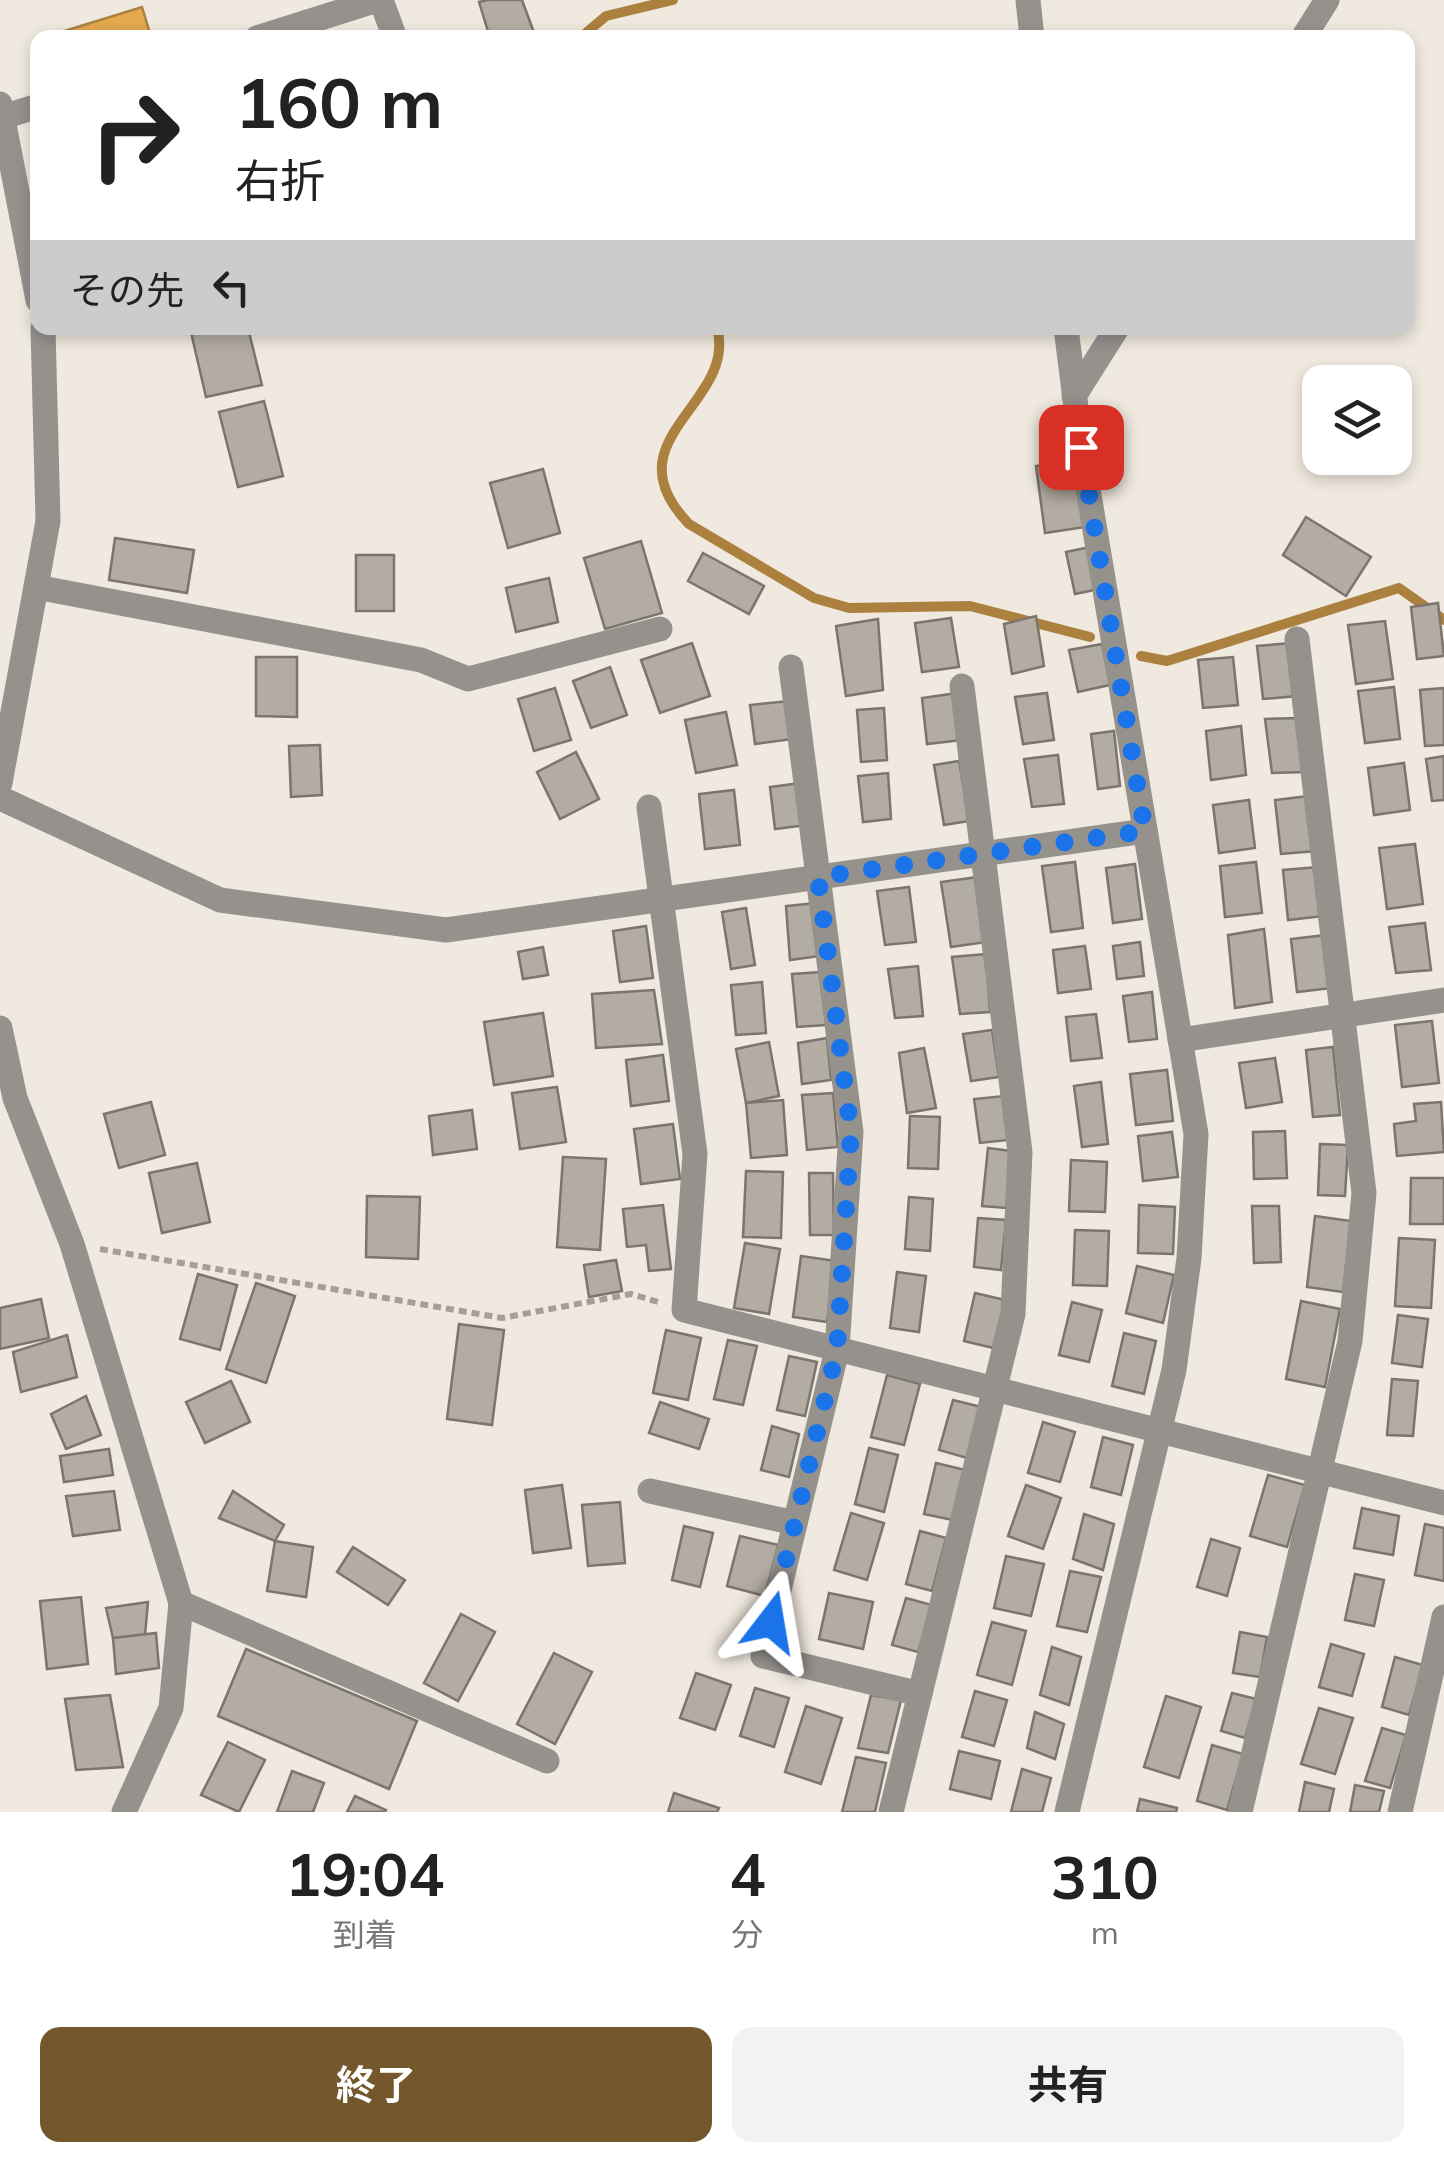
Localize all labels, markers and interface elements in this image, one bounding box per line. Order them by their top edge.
text: 160 m [235,58,443,146]
icon: right [70,70,200,200]
text: 右折 [235,152,325,208]
icon: left [204,260,259,315]
text: その先 [70,266,184,314]
map controls [1302,365,1412,475]
button: layers [1302,365,1412,475]
pin [1039,405,1124,490]
icon: arrive [1054,420,1109,475]
position arrow [719,1570,823,1674]
text: 19:04 [285,1836,444,1911]
text: 4 [729,1836,765,1911]
text: 310 [1051,1839,1159,1914]
text: m [1091,1912,1119,1952]
text: 到着 [333,1914,397,1954]
text: 分 [731,1914,763,1954]
button: 終了 [40,2027,712,2142]
button: 共有 [732,2027,1404,2142]

